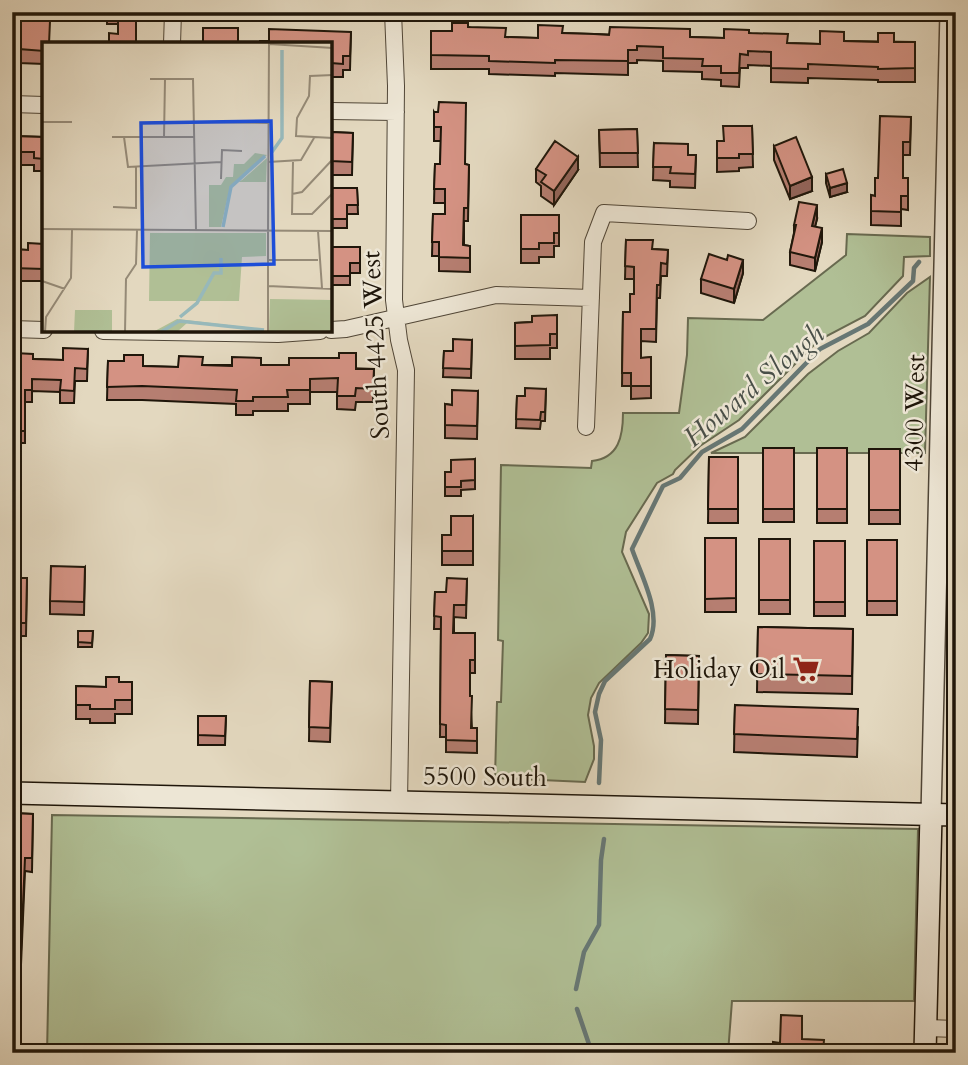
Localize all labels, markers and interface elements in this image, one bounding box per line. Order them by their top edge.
inset map [42,42,332,332]
street label: South 4425 West [353,250,398,440]
water label: Howard Slough [675,315,833,456]
street label: 4300 West [896,354,933,472]
place label: Holiday Oil [653,652,785,687]
supermarket icon: Holiday Oil [791,654,821,684]
street label: 5500 South [423,758,547,795]

